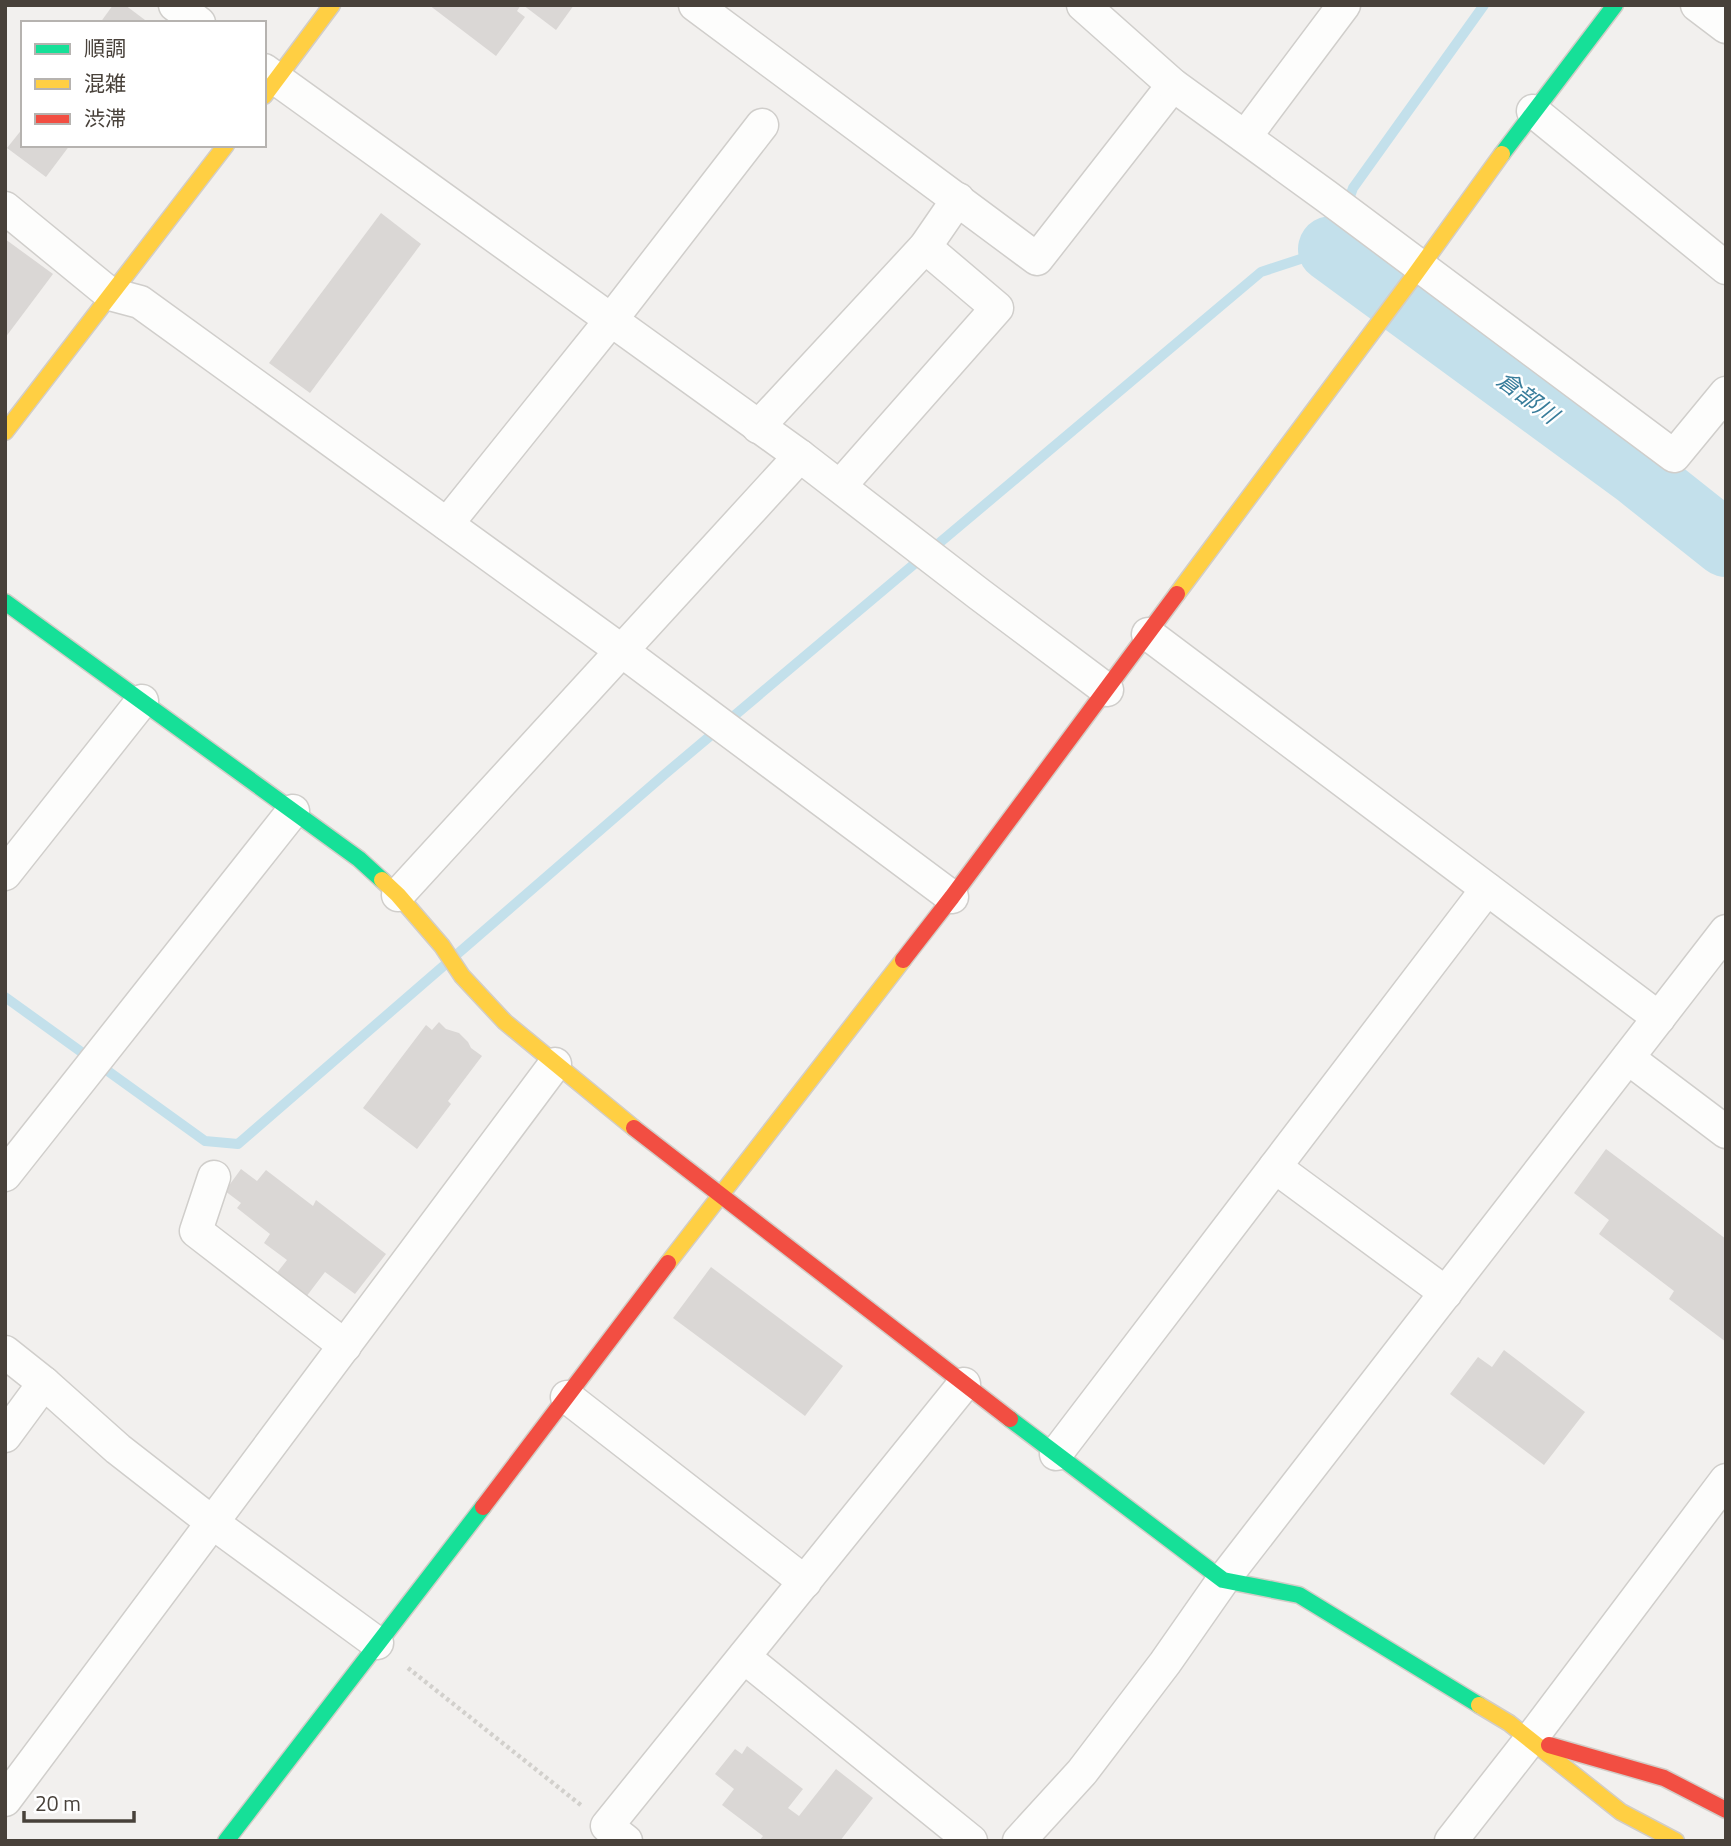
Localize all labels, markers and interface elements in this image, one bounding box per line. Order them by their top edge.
legend [21,21,266,147]
text: 順調 [84,32,126,64]
text: 混雑 [84,67,126,99]
text: 渋滞 [84,102,126,134]
water label: 倉部川 [1490,362,1568,434]
scale bar [24,1780,135,1824]
text: 20 m [35,1787,81,1819]

